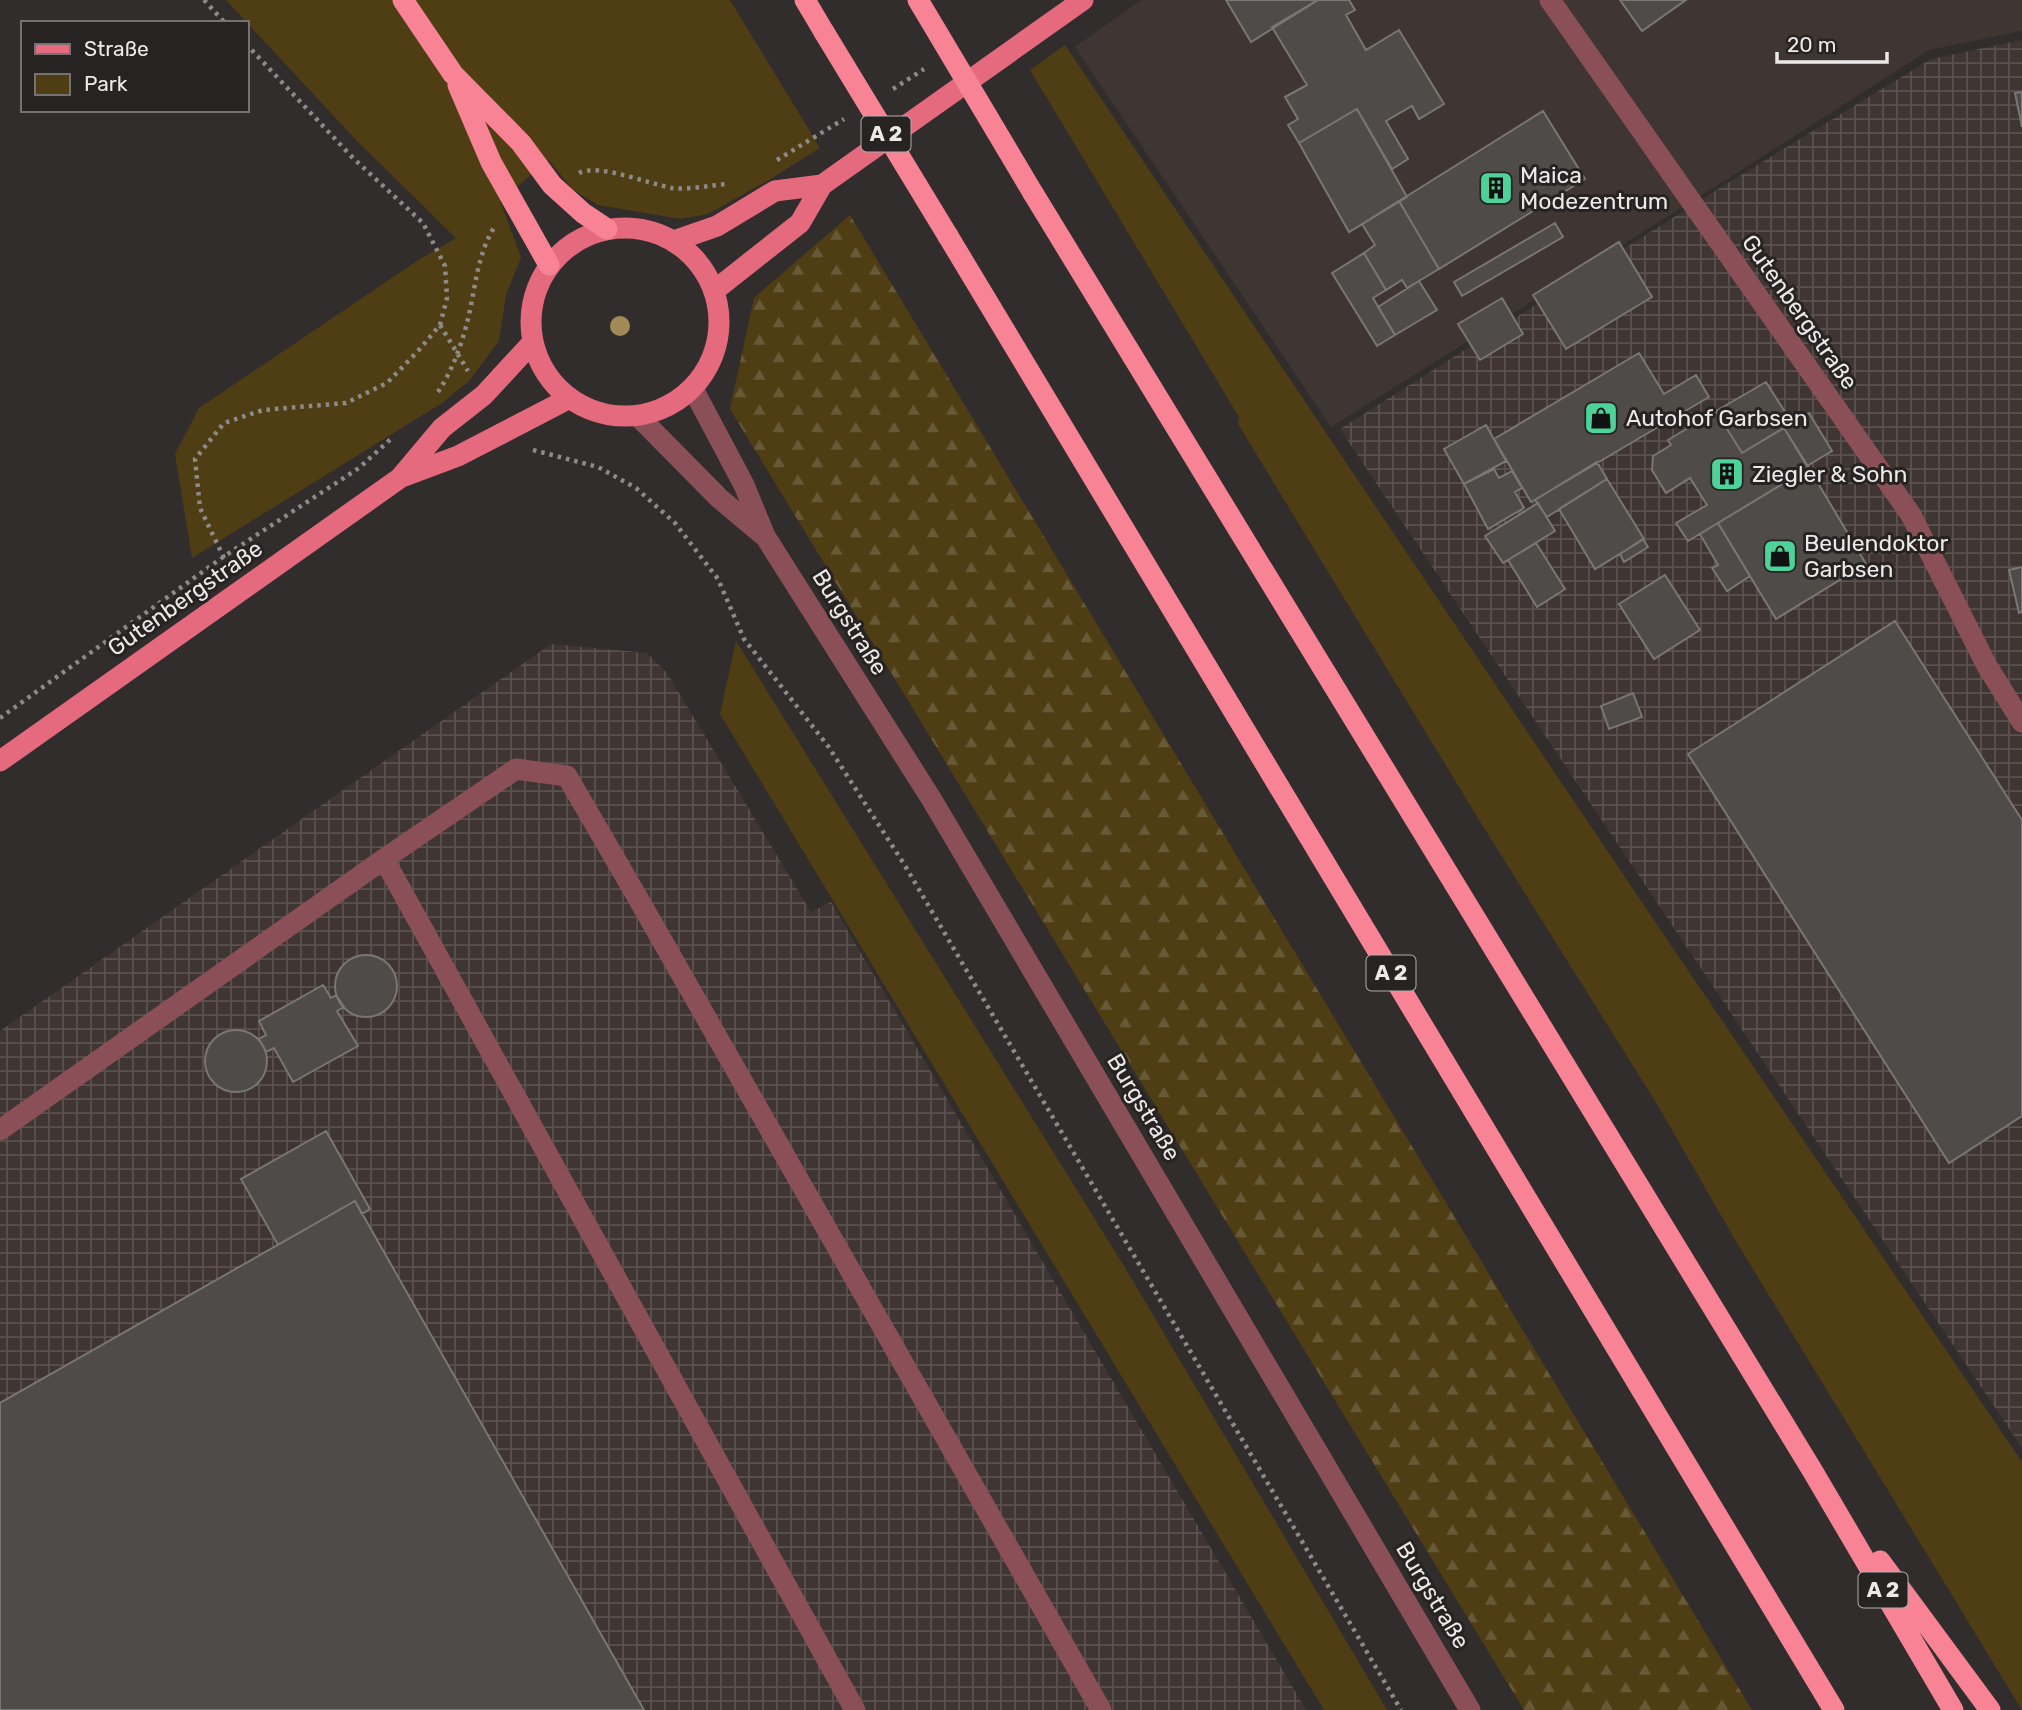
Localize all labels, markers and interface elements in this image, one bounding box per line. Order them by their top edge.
legend [21,21,248,112]
scale bar [1777,21,1887,65]
text: 20 m [1787,32,1836,57]
text: Straße [84,36,149,61]
text: Park [84,71,128,96]
road number: A 2 [862,116,910,152]
place label: Maica Modezentrum [1520,161,1668,215]
building icon: Maica Modezentrum [1477,169,1515,207]
street label: Gutenbergstraße [1736,229,1864,395]
shop icon: Autohof Garbsen [1582,399,1620,437]
place label: Autohof Garbsen [1626,404,1808,432]
building icon: Ziegler & Sohn [1708,455,1746,493]
place label: Ziegler & Sohn [1752,460,1907,488]
place label: Beulendoktor Garbsen [1804,529,1948,583]
street label: Gutenbergstraße [102,534,268,662]
shop icon: Beulendoktor Garbsen [1761,537,1799,575]
street label: Burgstraße [806,564,894,680]
road number: A 2 [1366,956,1416,990]
street label: Burgstraße [1101,1048,1187,1166]
street label: Burgstraße [1390,1536,1476,1654]
road number: A 2 [1858,1572,1908,1608]

